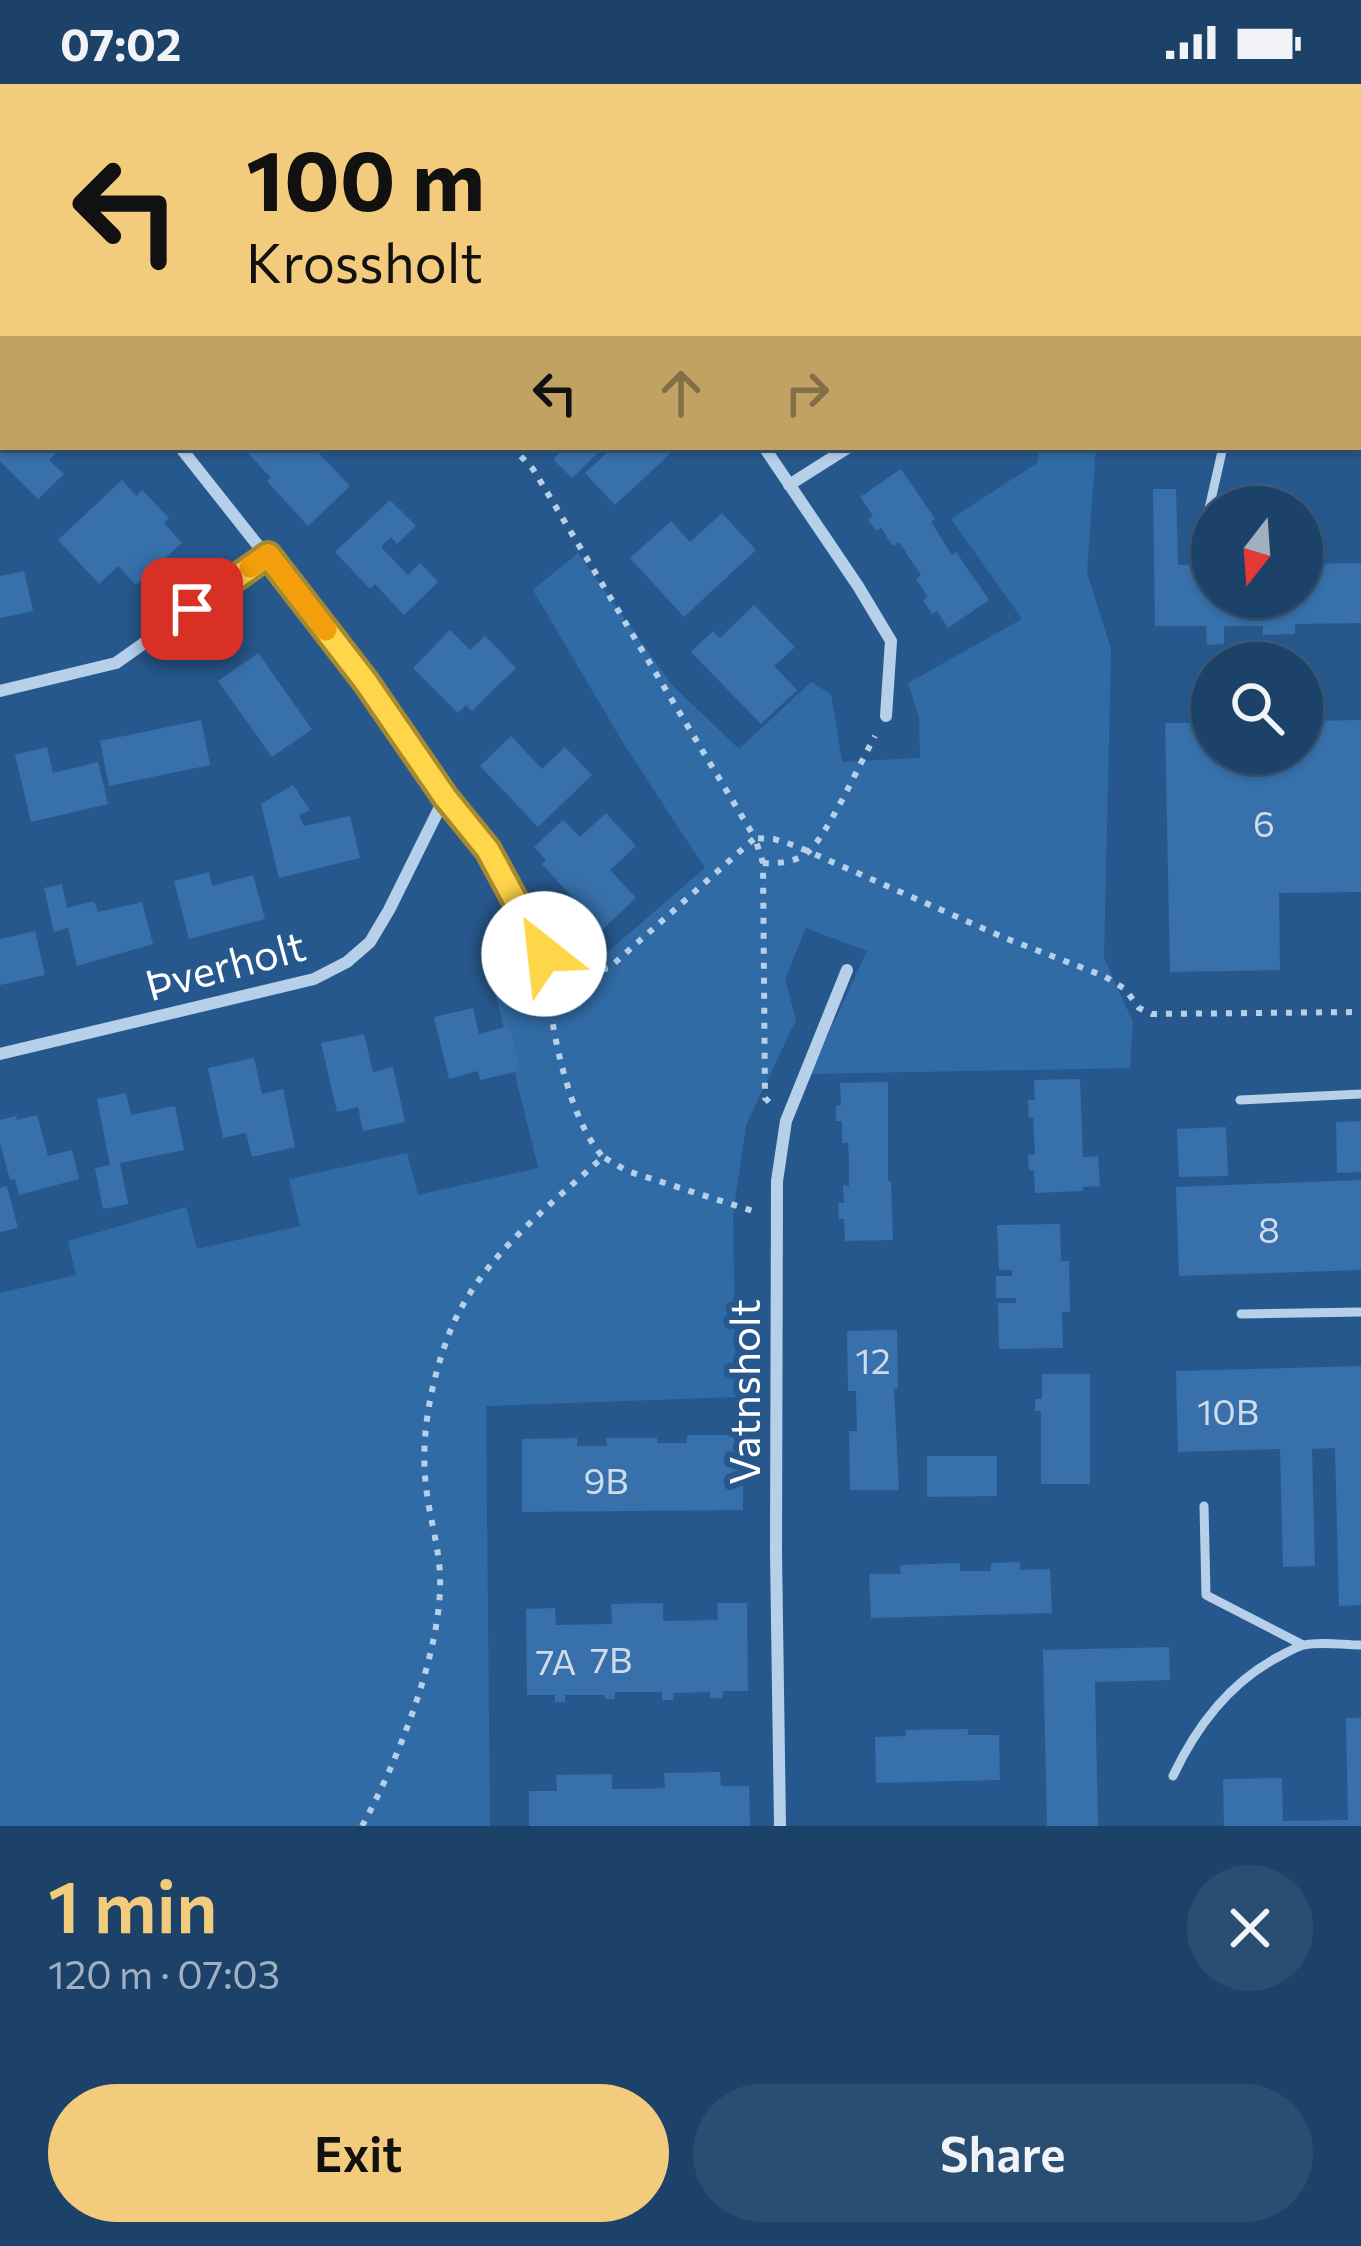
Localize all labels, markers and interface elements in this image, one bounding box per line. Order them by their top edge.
text: 07:02 [60,15,181,70]
text: 100 m [246,126,485,228]
icon: left [48,132,204,288]
text: Krossholt [246,228,483,294]
icon: left [522,360,588,426]
icon: ahead [648,360,714,426]
icon: right [774,360,840,426]
north arrow [1191,486,1323,618]
map controls [1191,486,1323,774]
pin [141,558,243,660]
icon: arrive [159,576,225,642]
button: search [1191,642,1323,774]
house number: 6 [1253,800,1275,844]
position arrow [481,891,607,1017]
street label: Þverholt [139,918,311,1010]
house number: 8 [1258,1206,1280,1250]
street label: Vatnsholt [717,1299,769,1485]
house number: 12 [855,1337,891,1381]
house number: 10B [1197,1388,1259,1432]
house number: 9B [583,1457,629,1501]
house number: 7B [590,1636,632,1680]
house number: 7A [536,1638,576,1682]
text: 1 min [48,1860,218,1948]
button: close [1187,1865,1313,1991]
text: 120 m · 07:03 [48,1949,280,1997]
button: Exit [48,2084,669,2222]
button: Share [693,2084,1313,2222]

